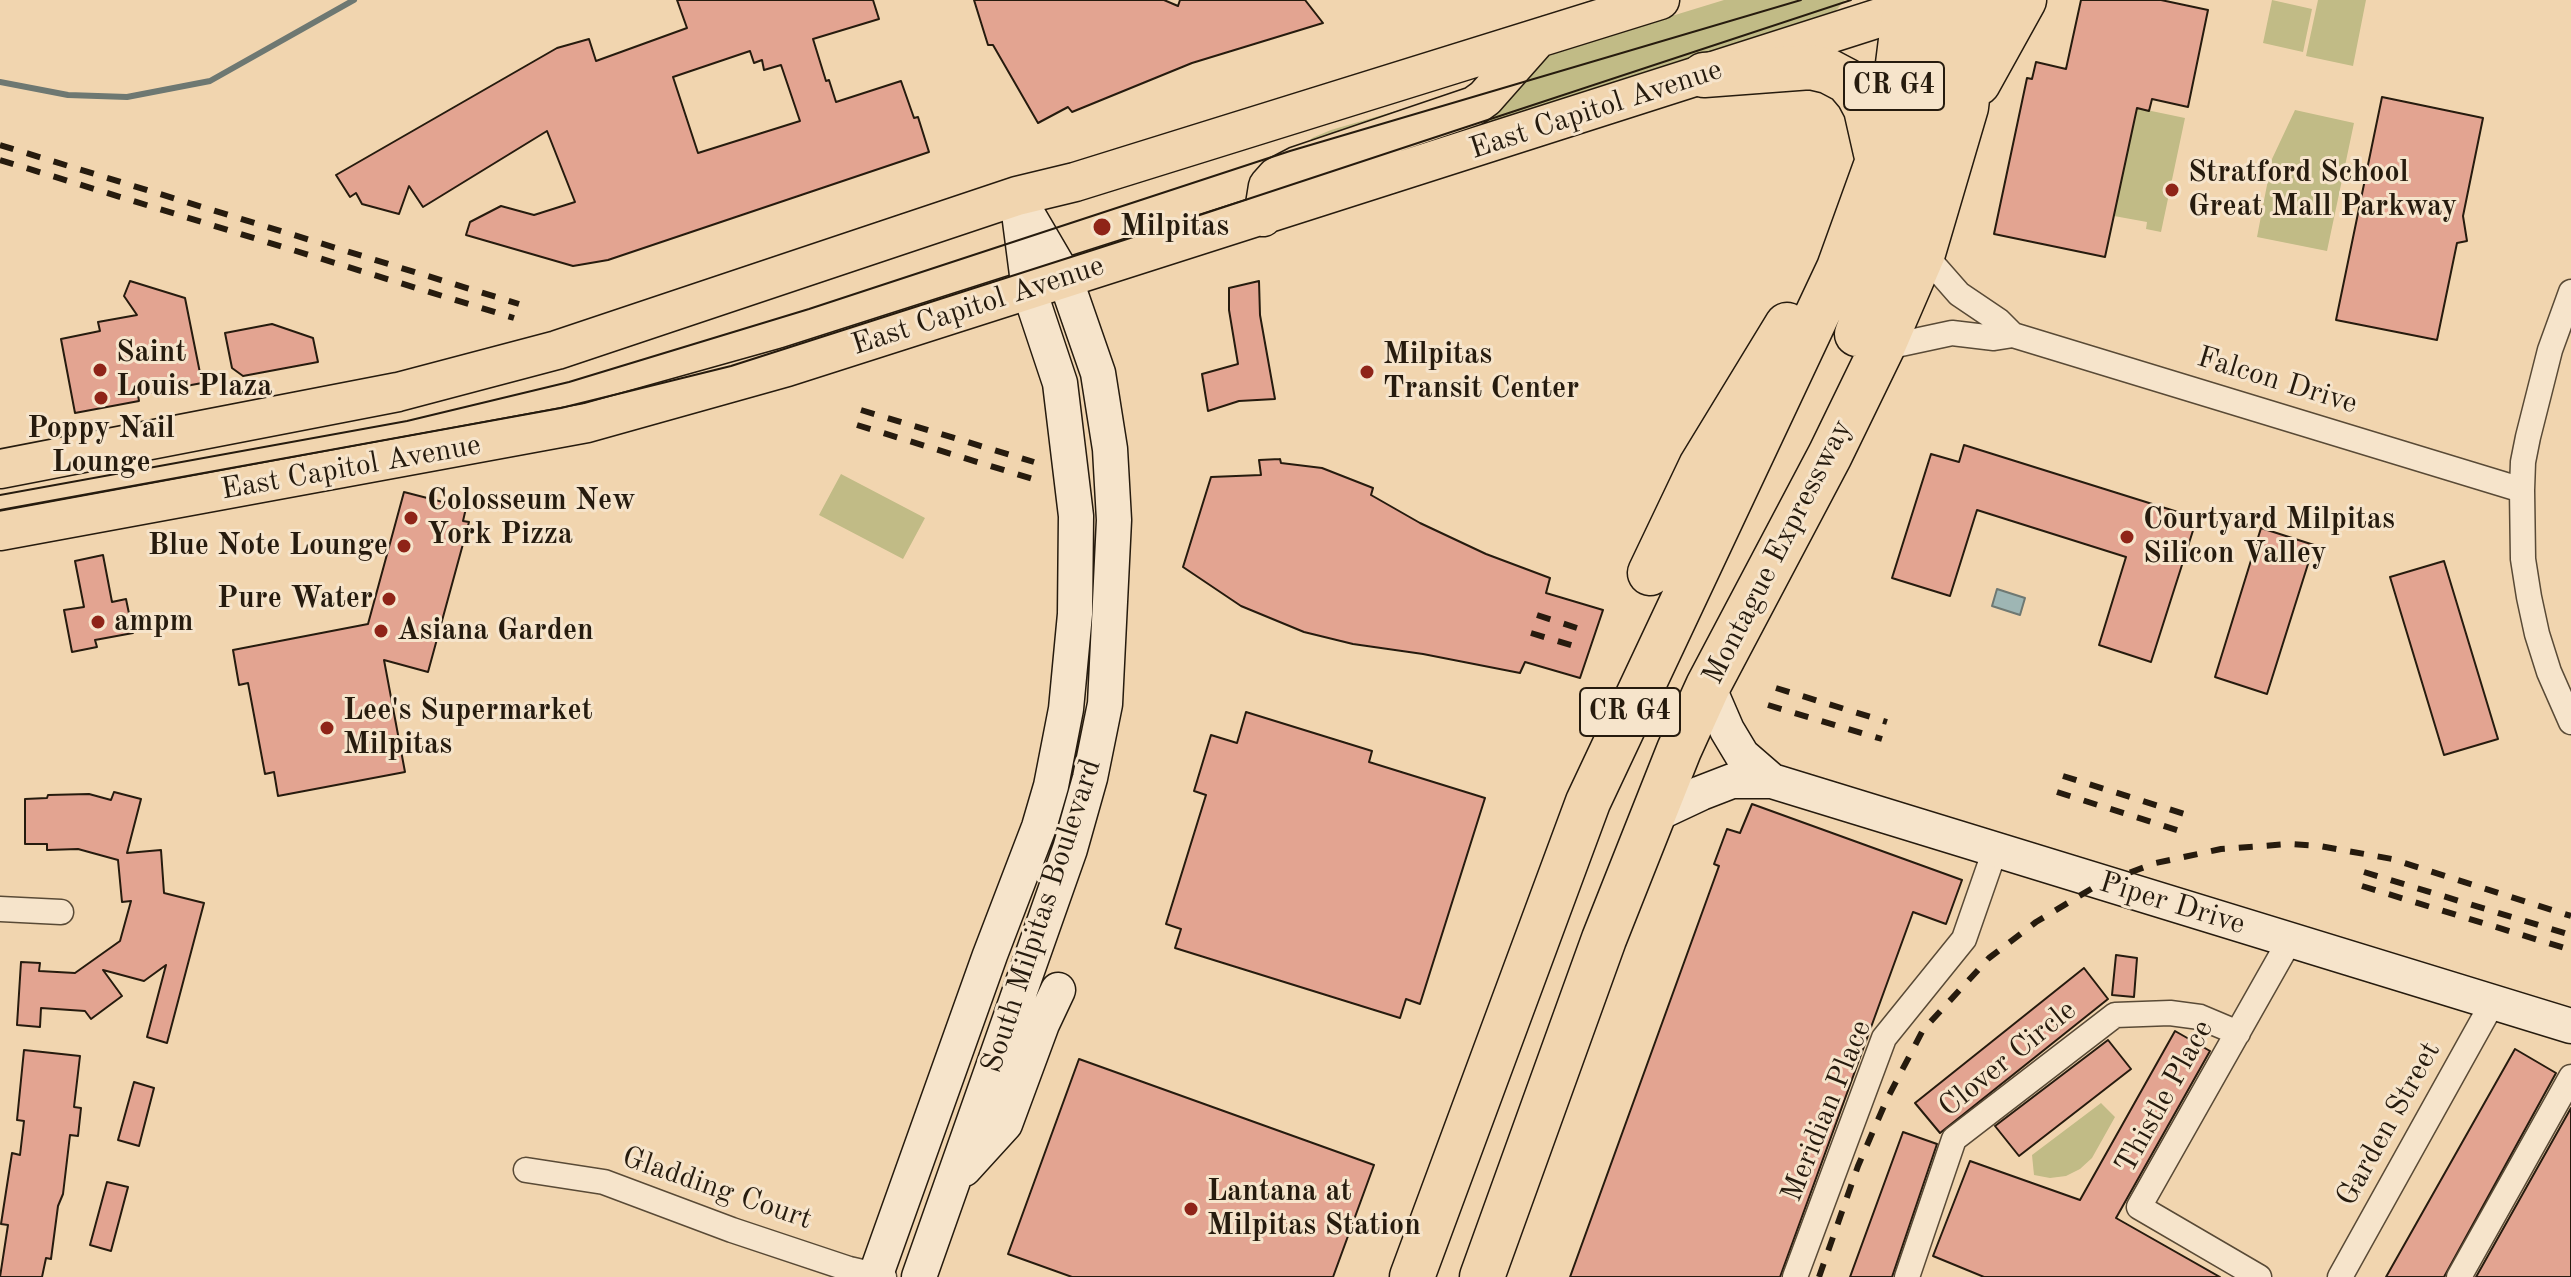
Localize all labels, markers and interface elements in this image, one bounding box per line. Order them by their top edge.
street label: East Capitol Avenue [1465,52,1727,168]
road number: CR G4 [1844,62,1944,110]
place label: Stratford School Great Mall Parkway [2188,155,2457,226]
marker: Stratford School Great Mall Parkway [2163,181,2181,199]
place label: Milpitas [1120,209,1229,245]
marker: Milpitas [1091,216,1113,238]
street label: East Capitol Avenue [847,248,1109,364]
place label: Saint Louis Plaza [116,335,272,406]
place label: Milpitas Transit Center [1383,337,1579,408]
street label: Falcon Drive [2192,340,2362,422]
marker: Saint Louis Plaza [91,361,109,379]
marker: Milpitas Transit Center [1358,363,1376,381]
marker: Poppy Nail Lounge [92,389,110,407]
place label: Poppy Nail Lounge [27,411,175,482]
street label: Montague Expressway [1696,414,1860,690]
street label: East Capitol Avenue [218,427,484,509]
place label: Colosseum New York Pizza [427,483,635,554]
place label: Courtyard Milpitas Silicon Valley [2143,502,2395,572]
marker: Colosseum New York Pizza [402,509,420,527]
place label: Blue Note Lounge [148,528,388,564]
marker: Courtyard Milpitas Silicon Valley [2118,528,2136,546]
marker: Blue Note Lounge [395,537,413,555]
place label: Pure Water [217,581,373,617]
marker: Pure Water [380,590,398,608]
place label: ampm [114,604,194,640]
marker: ampm [89,613,107,631]
place label: Asiana Garden [397,613,594,649]
marker: Asiana Garden [372,622,390,640]
road number: CR G4 [1580,688,1680,736]
place label: Lee's Supermarket Milpitas [343,693,593,764]
marker: Lee's Supermarket Milpitas [318,719,336,737]
street label: South Milpitas Boulevard [974,755,1110,1077]
street label: Piper Drive [2095,865,2249,943]
street label: Clover Circle [1932,993,2084,1125]
street label: Thistle Place [2108,1014,2222,1180]
street label: Meridian Place [1774,1015,1880,1207]
street label: Garden Street [2329,1036,2449,1212]
street label: Gladding Court [617,1140,817,1238]
place label: Lantana at Milpitas Station [1207,1174,1421,1244]
marker: Lantana at Milpitas Station [1182,1200,1200,1218]

